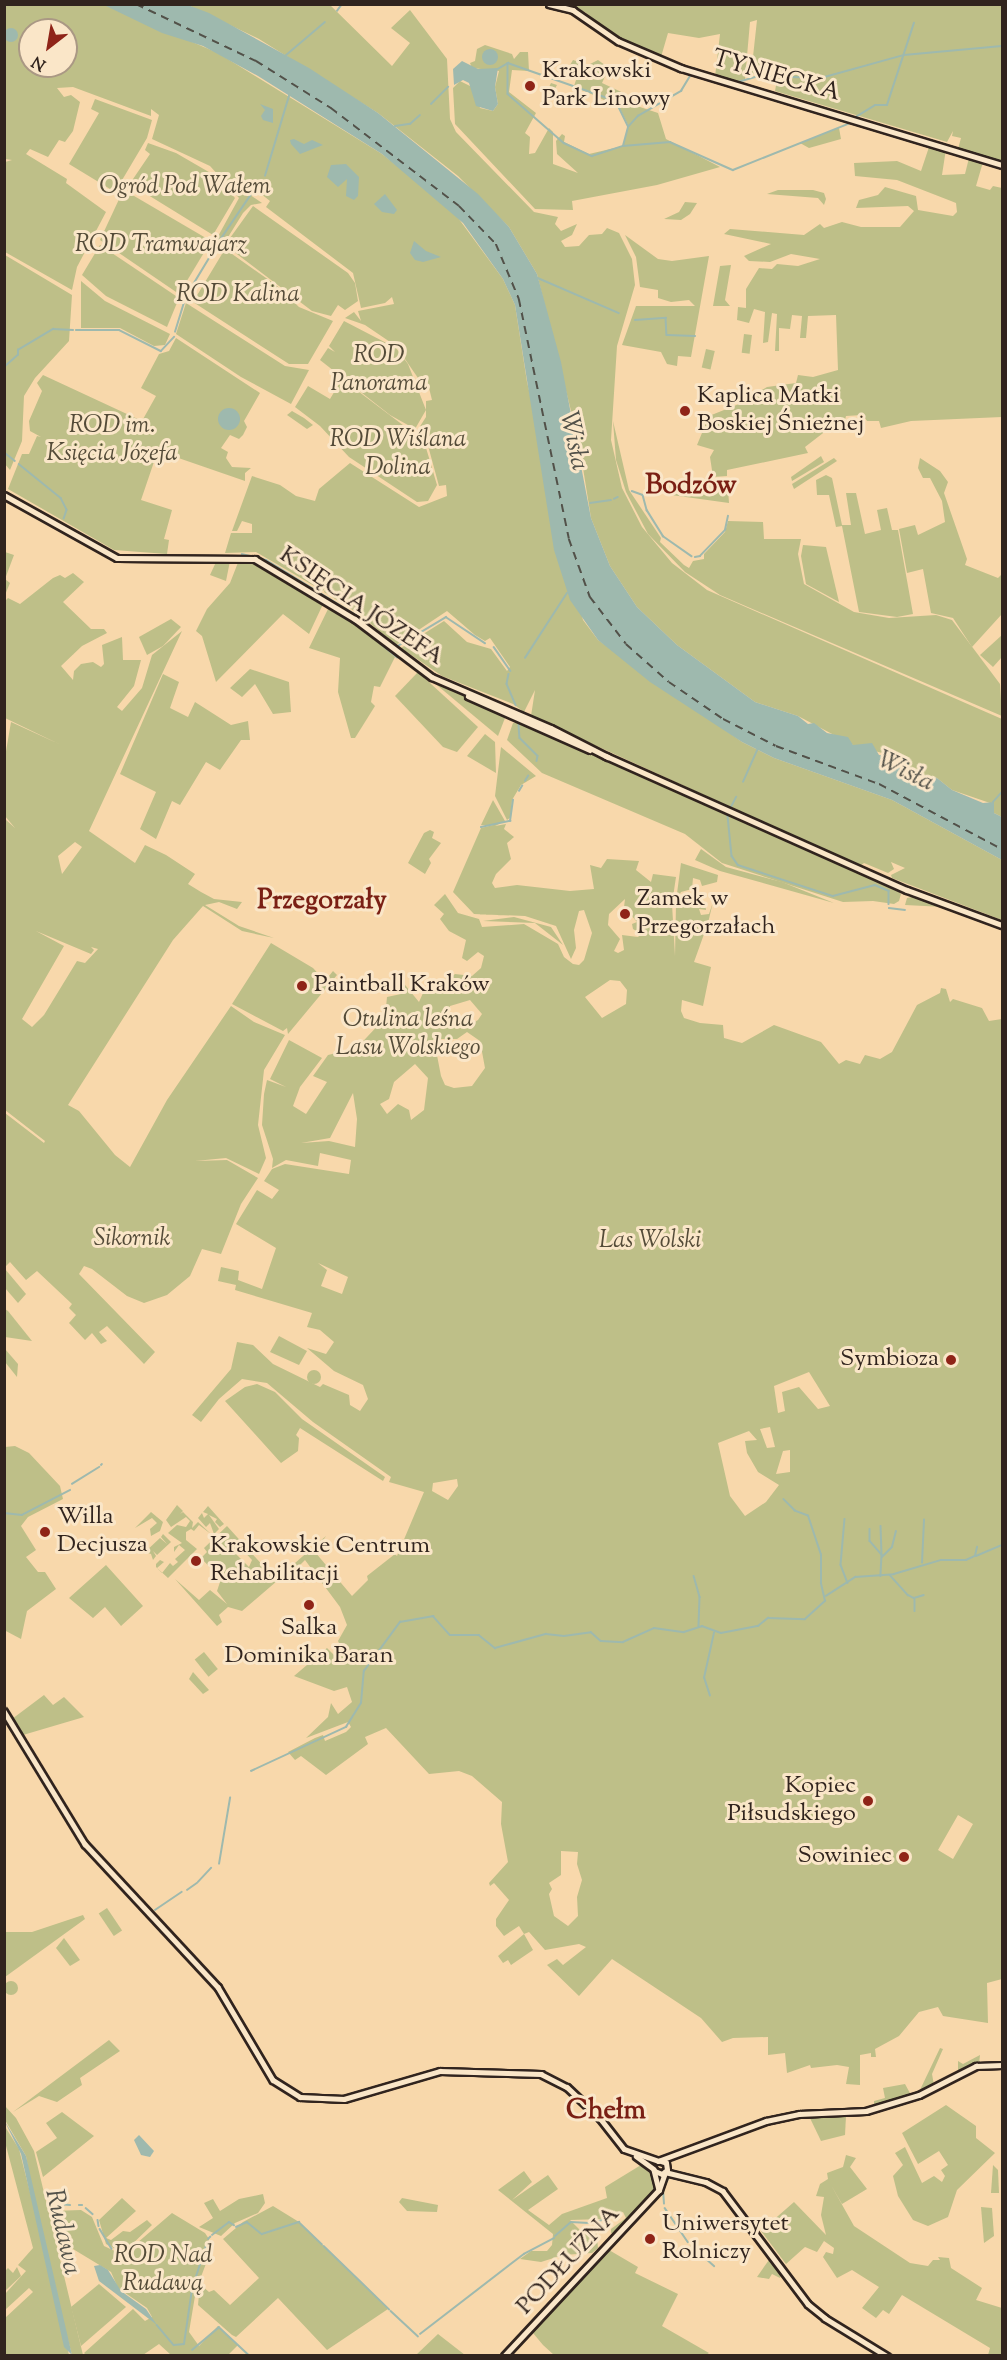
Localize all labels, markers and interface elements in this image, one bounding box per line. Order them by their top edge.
north arrow [18,18,78,78]
street label: TYNIECKA [709,45,843,109]
text: N [28,49,51,75]
place label: Krakowski Park Linowy [542,58,671,114]
marker: Krakowski Park Linowy [523,79,537,93]
park label: Ogród Pod Wałem [99,174,271,202]
park label: ROD Tramwajarz [75,232,247,260]
park label: ROD Kalina [176,282,300,310]
park label: ROD Panorama [330,343,428,399]
place label: Kaplica Matki Boskiej Śnieżnej [697,383,864,439]
marker: Kaplica Matki Boskiej Śnieżnej [678,404,692,418]
water label: Wisła [552,408,594,474]
park label: ROD im. Księcia Józefa [47,413,177,469]
park label: ROD Wiślana Dolina [330,427,466,483]
district label: Bodzów [645,471,737,503]
street label: KSIĘCIA JÓZEFA [273,541,449,673]
water label: Wisła [871,745,939,799]
district label: Przegorzały [257,886,387,918]
place label: Zamek w Przegorzałach [637,886,776,942]
marker: Zamek w Przegorzałach [618,907,632,921]
place label: Paintball Kraków [314,972,490,1000]
marker: Paintball Kraków [295,979,309,993]
park label: Otulina leśna Lasu Wolskiego [336,1007,480,1063]
park label: Sikornik [94,1226,170,1254]
park label: Las Wolski [599,1228,701,1256]
place label: Symbioza [840,1346,939,1374]
marker: Symbioza [944,1353,958,1367]
place label: Willa Decjusza [57,1504,148,1560]
marker: Willa Decjusza [38,1525,52,1539]
place label: Krakowskie Centrum Rehabilitacji [210,1533,430,1589]
marker: Krakowskie Centrum Rehabilitacji [187,1552,205,1570]
marker: Salka Dominika Baran [302,1598,316,1612]
place label: Salka Dominika Baran [224,1615,394,1671]
place label: Kopiec Piłsudskiego [727,1773,856,1829]
marker: Kopiec Piłsudskiego [861,1794,875,1808]
place label: Sowiniec [798,1843,892,1871]
marker: Sowiniec [897,1850,911,1864]
district label: Chełm [566,2096,646,2128]
water label: Rudawa [37,2186,87,2278]
street label: PODŁUŻNA [511,2201,627,2321]
place label: Uniwersytet Rolniczy [662,2211,789,2267]
marker: Uniwersytet Rolniczy [643,2232,657,2246]
park label: ROD Nad Rudawą [114,2243,212,2299]

